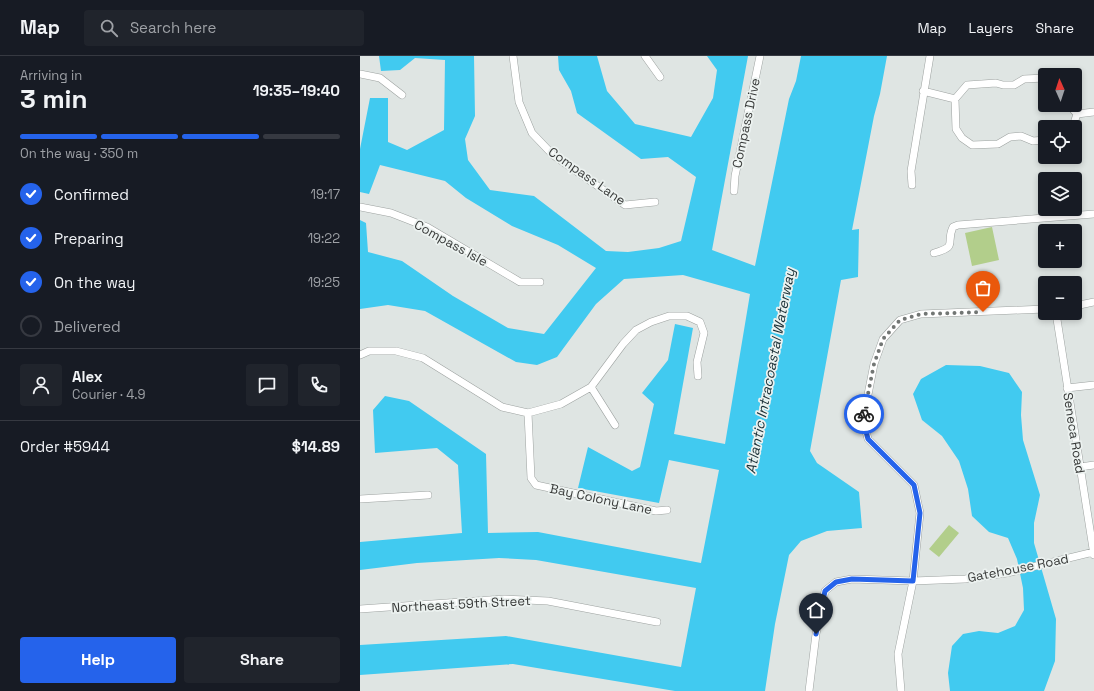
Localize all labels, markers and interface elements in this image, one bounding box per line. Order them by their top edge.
search box [84,10,364,46]
text: Map [20,15,60,40]
icon: search [98,17,120,39]
text: Search here [130,18,216,37]
text: Map [917,19,947,37]
text: Layers [969,19,1013,37]
text: Share [1035,19,1074,37]
text: Arriving in [20,67,82,84]
north arrow [1038,68,1082,112]
map controls [1038,68,1082,320]
street label: Compass Drive [728,76,764,170]
text: 19:35–19:40 [253,81,340,100]
text: 3 min [20,82,88,116]
button: locate [1038,120,1082,164]
street label: Compass Lane [545,143,629,209]
text: On the way · 350 m [20,145,138,162]
button: layers [1038,172,1082,216]
icon: check [20,183,42,205]
text: Confirmed [54,185,129,204]
text: 19:17 [311,186,340,203]
street label: Compass Isle [411,216,491,270]
button: + [1038,224,1082,268]
icon: check [20,227,42,249]
text: Preparing [54,229,124,248]
text: 19:22 [308,230,340,247]
water label: Atlantic Intracoastal Waterway [741,266,799,475]
icon: check [20,271,42,293]
pin [966,271,1000,312]
text: On the way [54,273,135,292]
text: 19:25 [308,274,340,291]
button: − [1038,276,1082,320]
icon: bag [972,277,994,299]
text: Delivered [54,317,121,336]
button: person [20,364,62,406]
button: chat [246,364,288,406]
button: phone [298,364,340,406]
text: Alex [72,367,103,386]
text: Courier · 4.9 [72,386,146,403]
street label: Seneca Road [1059,391,1089,475]
courier [844,394,884,434]
icon: bike [853,403,875,425]
text: Order #5944 [20,437,110,456]
text: $14.89 [292,437,340,456]
street label: Bay Colony Lane [548,480,654,518]
street label: Gatehouse Road [966,550,1070,586]
street label: Northeast 59th Street [391,592,531,616]
pin [799,593,833,634]
icon: home [805,599,827,621]
button: Help [20,637,176,683]
button: Share [184,637,340,683]

